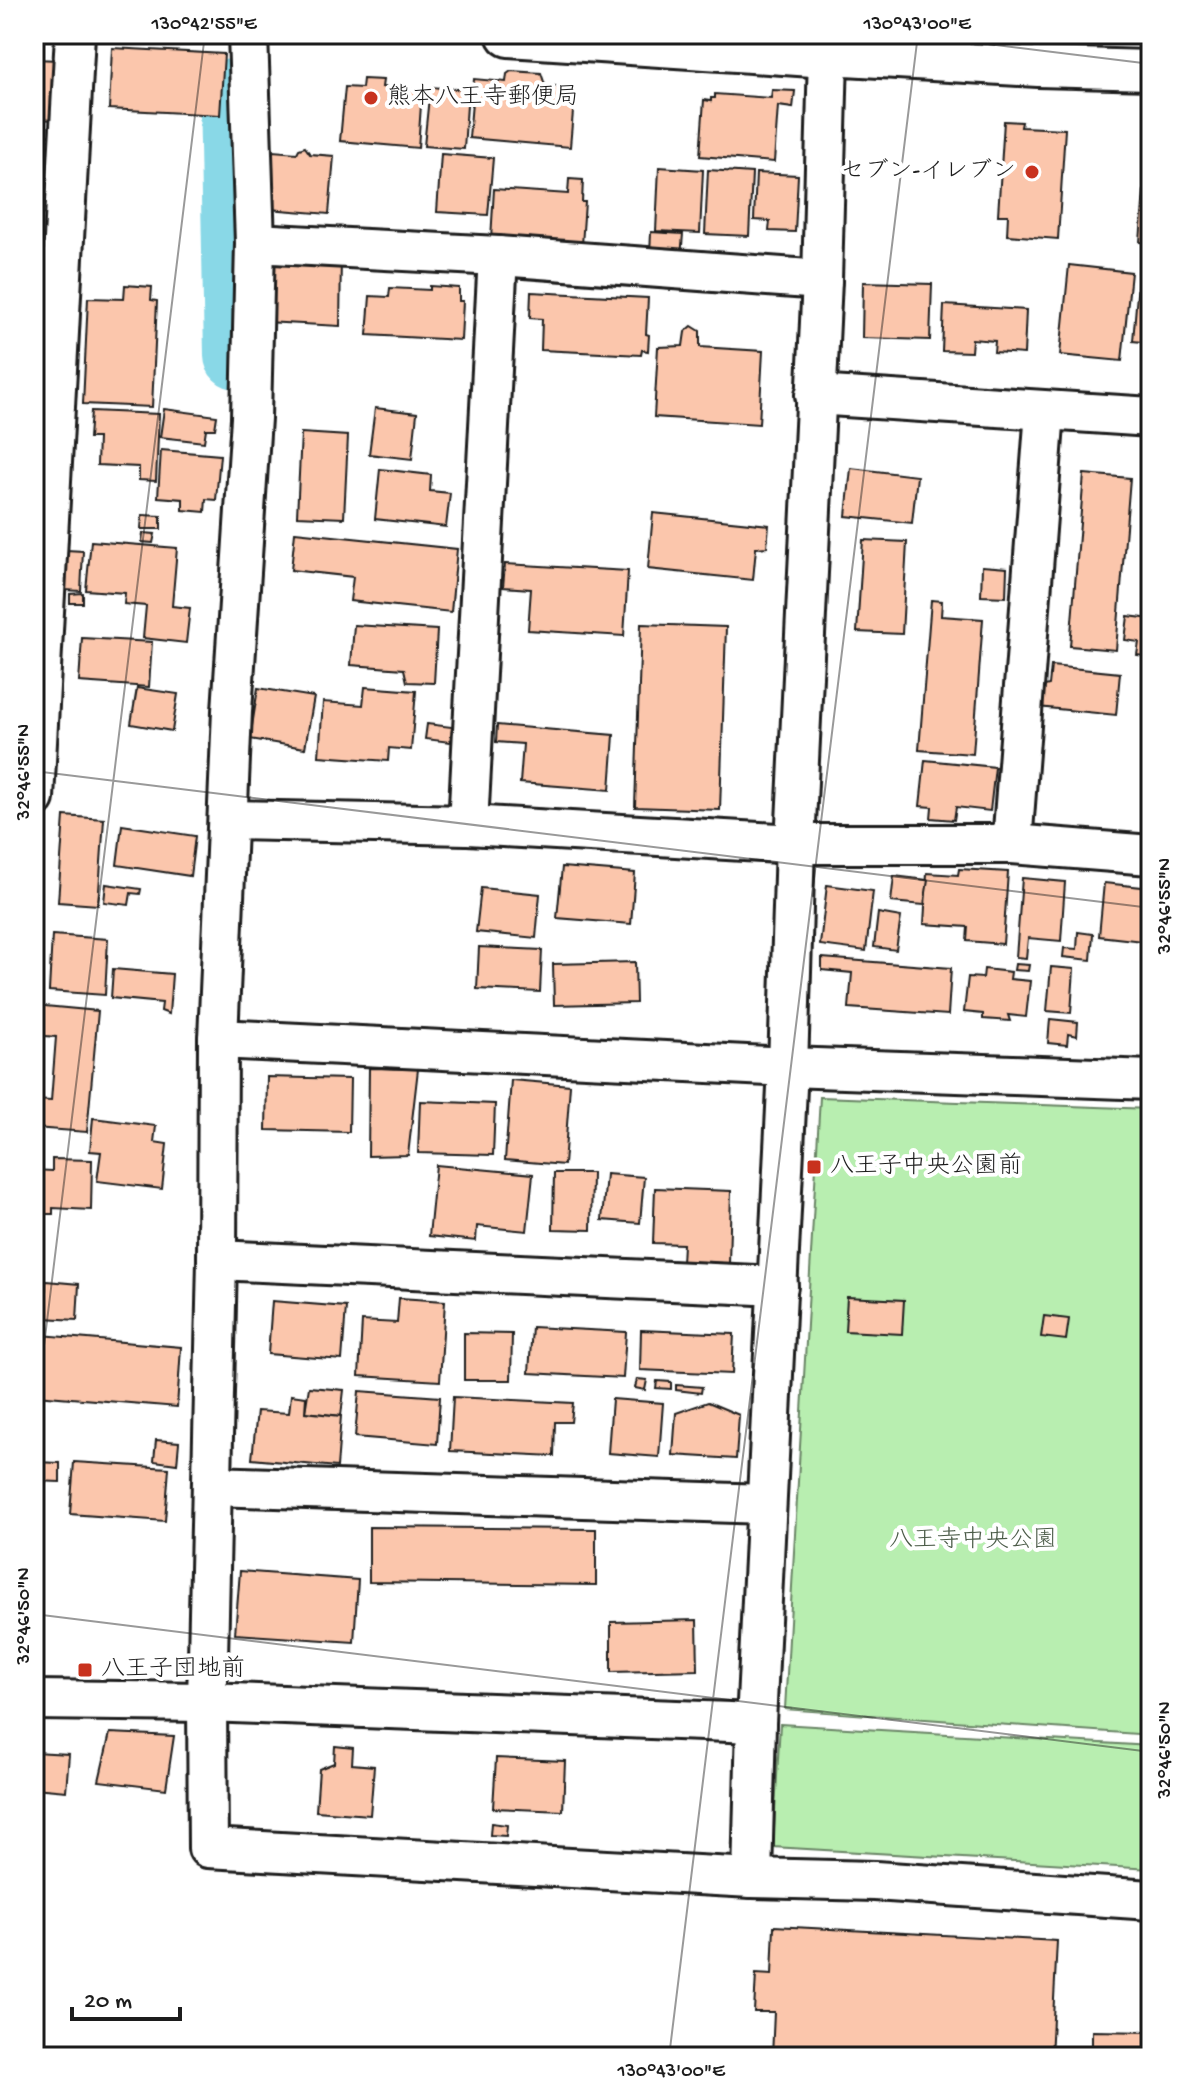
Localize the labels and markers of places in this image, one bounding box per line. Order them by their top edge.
place label: 熊本八王寺郵便局 [387,83,579,113]
marker: 熊本八王寺郵便局 [362,89,380,107]
place label: セブン-イレブン [840,158,1016,187]
marker: セブン-イレブン [1023,163,1041,181]
place label: 八王子中央公園前 [830,1152,1022,1182]
marker: 八王子中央公園前 [805,1158,823,1176]
place label: 八王子団地前 [101,1655,245,1685]
marker: 八王子団地前 [76,1661,94,1679]

